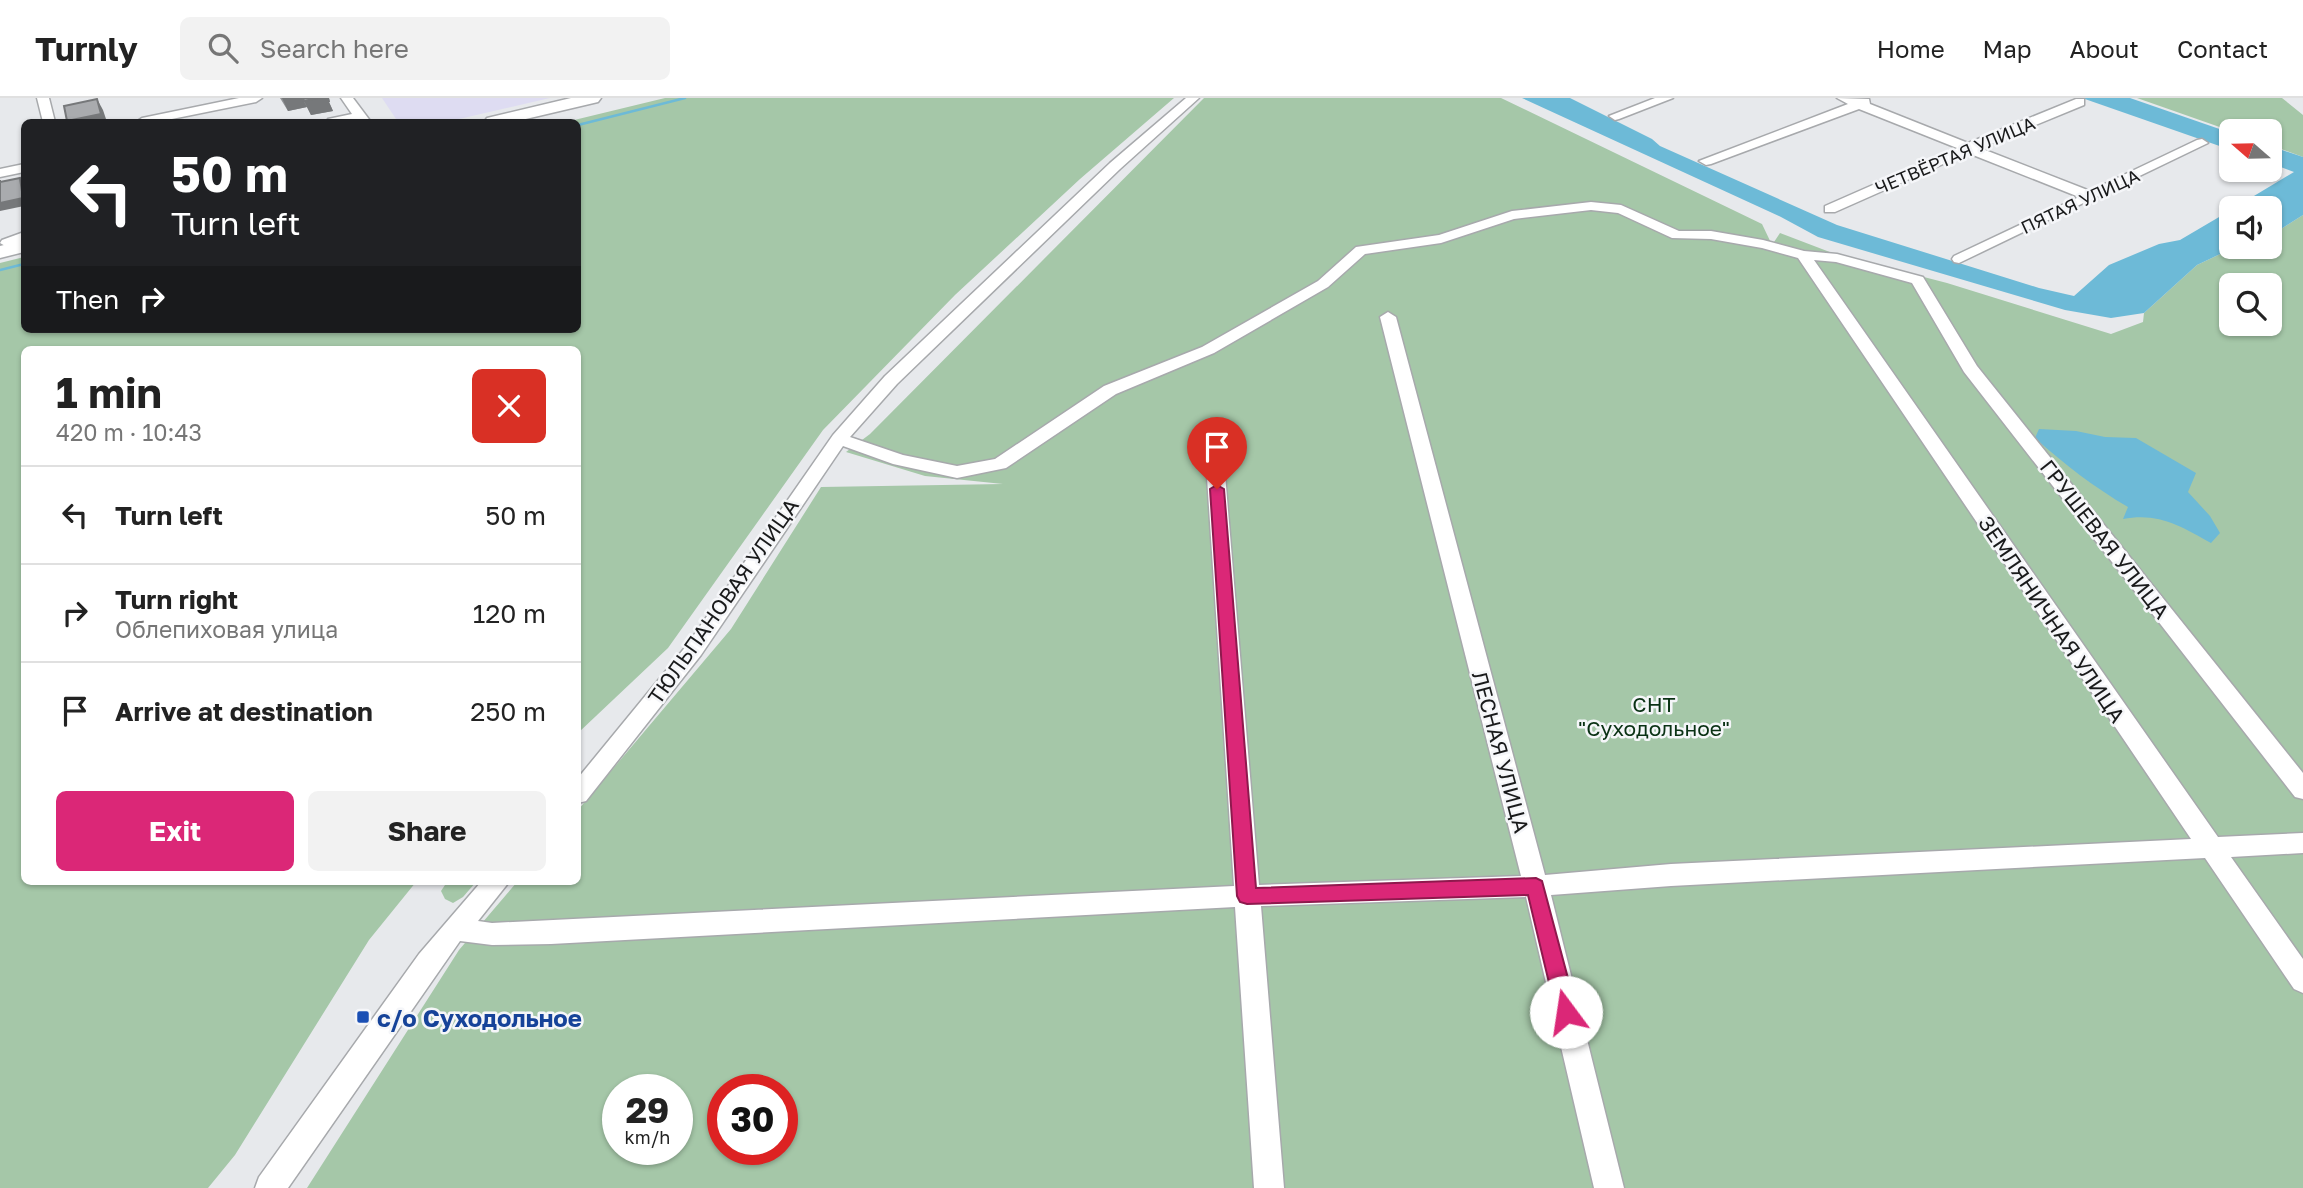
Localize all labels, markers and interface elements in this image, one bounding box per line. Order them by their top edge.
search box [180,17,670,80]
text: Turnly [35,29,138,68]
icon: search [204,29,242,67]
text: Search here [260,33,409,64]
text: Home [1877,34,1945,63]
text: Map [1983,34,2032,63]
text: About [2070,34,2139,63]
text: Contact [2177,34,2268,63]
street label: ЧЕТВЁРТАЯ УЛИЦА [1872,111,2038,199]
north arrow [2219,119,2282,182]
map controls [2219,119,2282,336]
text: 50 m [171,144,288,203]
icon: left [56,147,147,238]
street label: ПЯТАЯ УЛИЦА [2017,164,2143,238]
button: sound [2219,196,2282,259]
text: Turn left [171,204,300,242]
button: search [2219,273,2282,336]
icon: right [133,280,171,318]
text: Then [56,284,119,315]
text: 1 min [56,367,162,417]
button: close [472,369,546,443]
pin [1187,417,1247,489]
text: 420 m · 10:43 [56,418,202,446]
icon: arrive [1198,428,1236,466]
street label: ГРУШЕВАЯ УЛИЦА [2035,454,2175,624]
street label: ТЮЛЬПАНОВАЯ УЛИЦА [642,493,804,709]
icon: left [56,496,94,534]
text: Turn left [115,500,223,531]
text: 50 m [485,500,546,531]
street label: ЗЕМЛЯНИЧНАЯ УЛИЦА [1973,511,2131,727]
text: Turn right [115,584,238,615]
icon: right [56,594,94,632]
text: 120 m [473,598,546,629]
text: Облепиховая улица [115,615,338,643]
street label: ЛЕСНАЯ УЛИЦА [1467,668,1535,836]
park label: СНТ "Суходольное" [1578,691,1730,741]
icon: arrive [56,692,94,730]
text: Arrive at destination [115,696,373,727]
text: 250 m [470,696,546,727]
button: Exit [56,791,294,871]
button: Share [308,791,546,871]
position arrow [1529,975,1603,1049]
place label: с/о Суходольное [377,1003,582,1032]
marker: с/о Суходольное [355,1009,371,1025]
speed limit sign: 30 [707,1074,798,1165]
text: 29 [626,1089,669,1131]
text: km/h [625,1126,670,1148]

